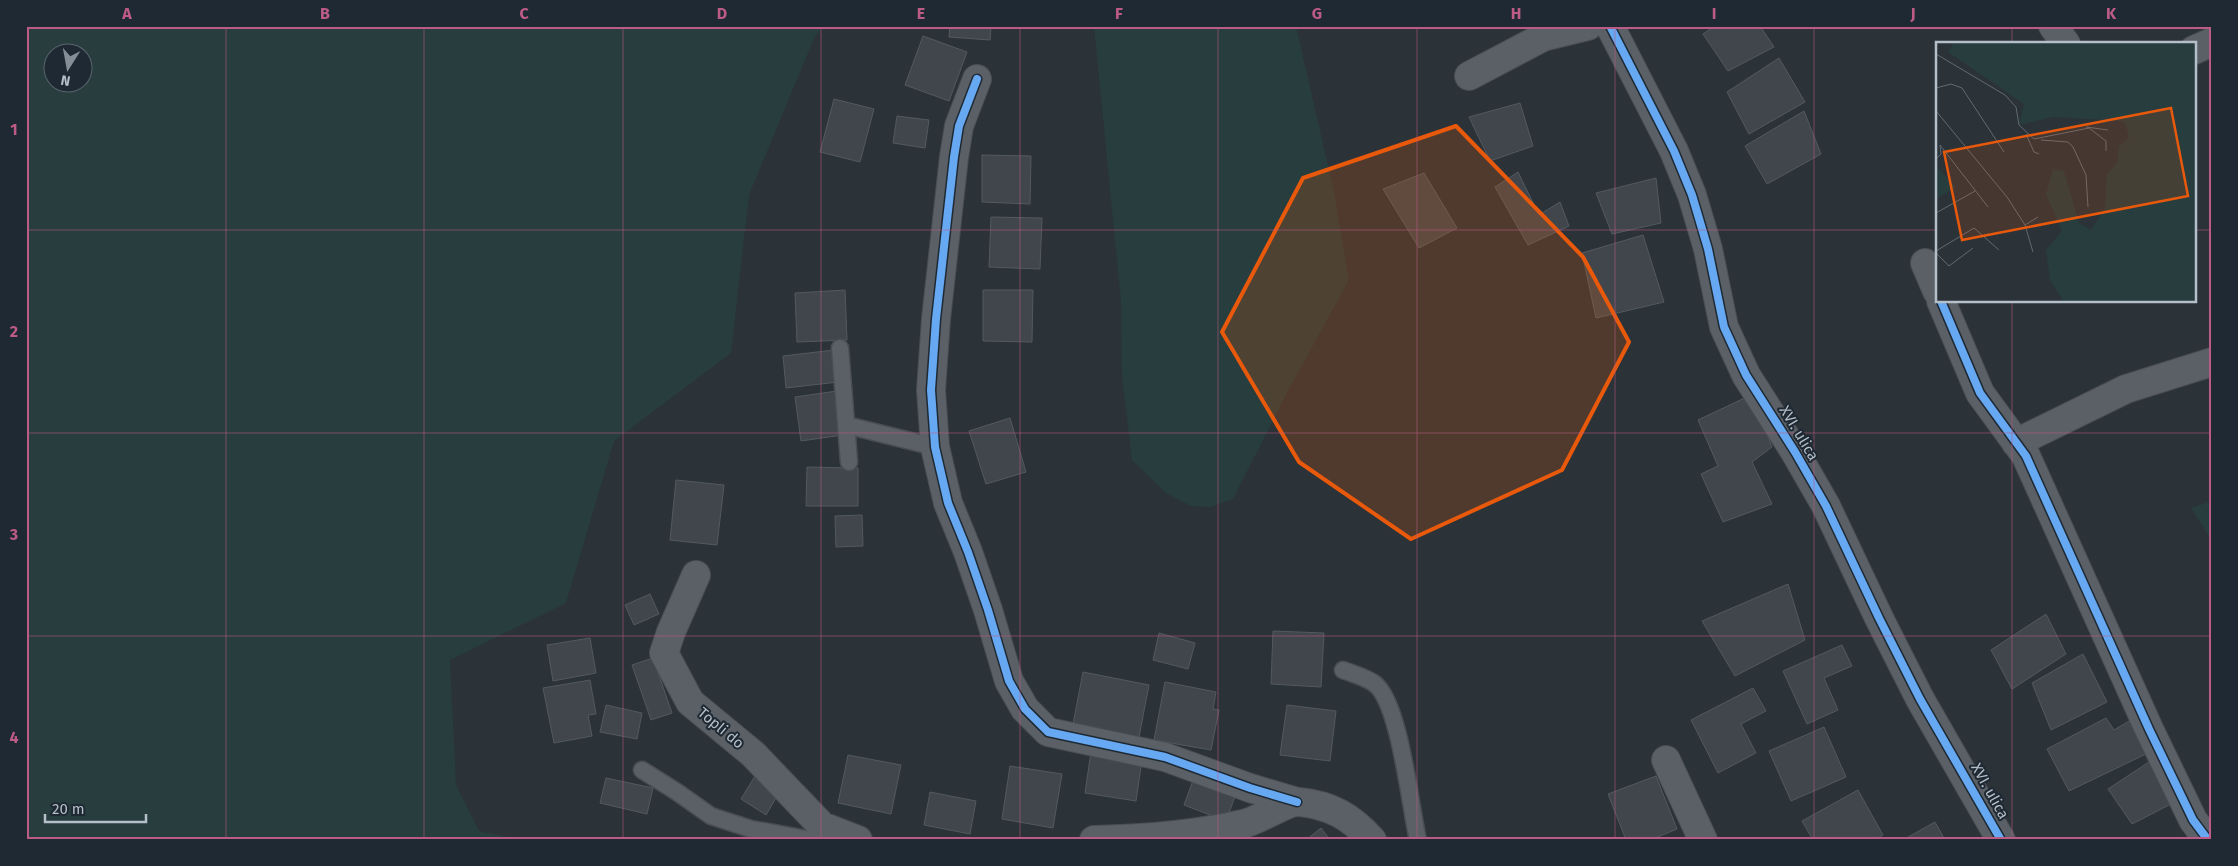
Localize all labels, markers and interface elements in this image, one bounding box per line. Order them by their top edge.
text: A [121,4,132,23]
text: B [320,4,330,23]
text: C [519,4,529,23]
text: D [717,4,727,23]
text: E [917,4,925,23]
text: F [1115,4,1123,23]
text: G [1312,4,1322,23]
text: H [1511,4,1521,23]
text: I [1712,4,1716,23]
text: J [1909,4,1916,23]
text: K [2106,4,2117,23]
north arrow [42,42,92,92]
inset map [1936,42,2196,302]
text: N [59,71,72,90]
text: 1 [10,120,18,139]
text: 2 [10,322,18,341]
street label: XVI. ulica [1776,402,1822,464]
text: 3 [9,525,18,544]
street label: Topli do [694,703,748,753]
text: 4 [9,728,19,747]
street label: XVI. ulica [1967,760,2013,822]
scale bar [45,791,146,823]
text: 20 m [52,800,85,818]

